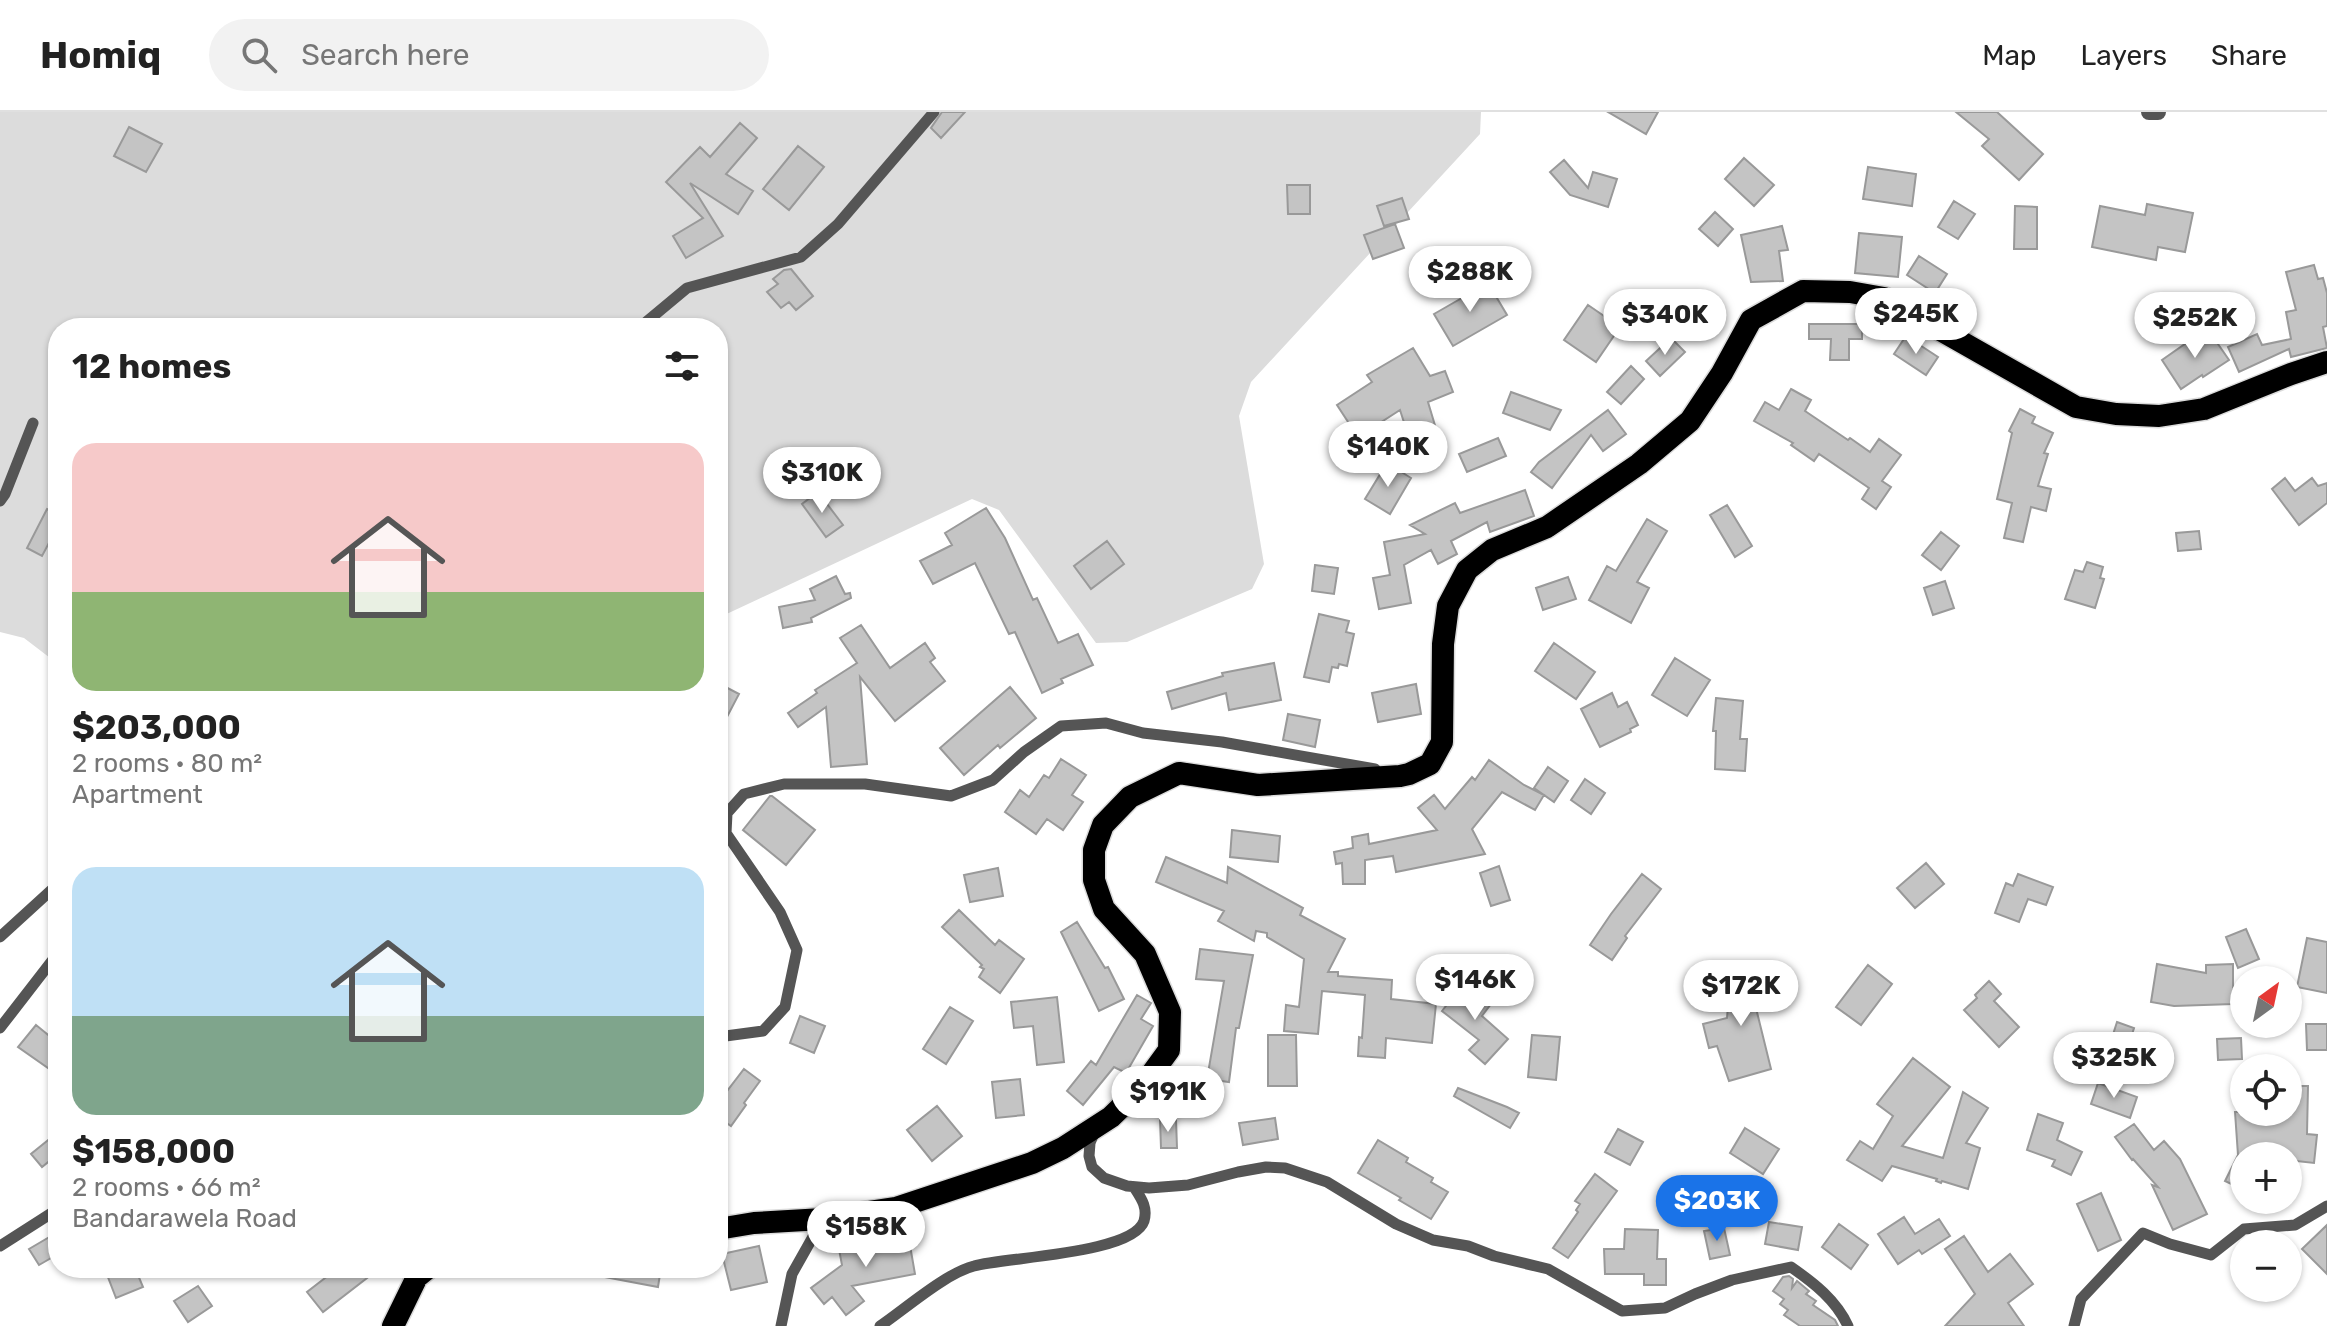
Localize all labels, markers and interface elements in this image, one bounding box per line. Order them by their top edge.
search box [209,19,769,91]
text: Homiq [40,32,161,78]
icon: search [237,33,281,77]
text: Search here [301,37,469,73]
text: Map [1982,39,2037,72]
text: Layers [2081,39,2167,72]
text: Share [2211,39,2287,72]
pin: $288K [1414,246,1526,314]
text: $288K [1427,256,1513,287]
pin: $245K [1860,288,1972,356]
pin: $340K [1609,289,1721,357]
pin: $252K [2139,292,2251,360]
text: $245K [1873,298,1959,329]
text: $340K [1621,299,1709,330]
text: $252K [2152,302,2238,333]
icon: filters [660,344,704,388]
text: 12 homes [72,346,231,387]
pin: $140K [1332,421,1444,489]
text: $140K [1347,431,1429,462]
pin: $310K [766,447,878,515]
text: $310K [781,457,863,488]
icon: home [316,495,460,639]
text: $203,000 [72,707,241,748]
text: 2 rooms · 80 m² [72,748,262,779]
text: Apartment [72,779,203,810]
icon: home [316,919,460,1063]
pin: $146K [1419,954,1531,1022]
pin: $172K [1685,960,1797,1028]
text: $146K [1434,964,1516,995]
north arrow [2230,966,2302,1038]
map controls [2230,966,2302,1302]
text: $172K [1701,970,1781,1001]
pin: $325K [2058,1032,2170,1100]
text: $325K [2071,1042,2157,1073]
button: locate [2230,1054,2302,1126]
pin: $191K [1112,1066,1224,1134]
text: $191K [1129,1076,1207,1107]
text: $158,000 [72,1131,235,1172]
button: + [2230,1142,2302,1214]
text: 2 rooms · 66 m² [72,1172,261,1203]
pin: $203K [1661,1175,1773,1243]
text: $203K [1674,1185,1760,1216]
pin: $158K [810,1201,922,1269]
text: Bandarawela Road [72,1203,297,1234]
text: $158K [825,1211,907,1242]
button: − [2230,1230,2302,1302]

